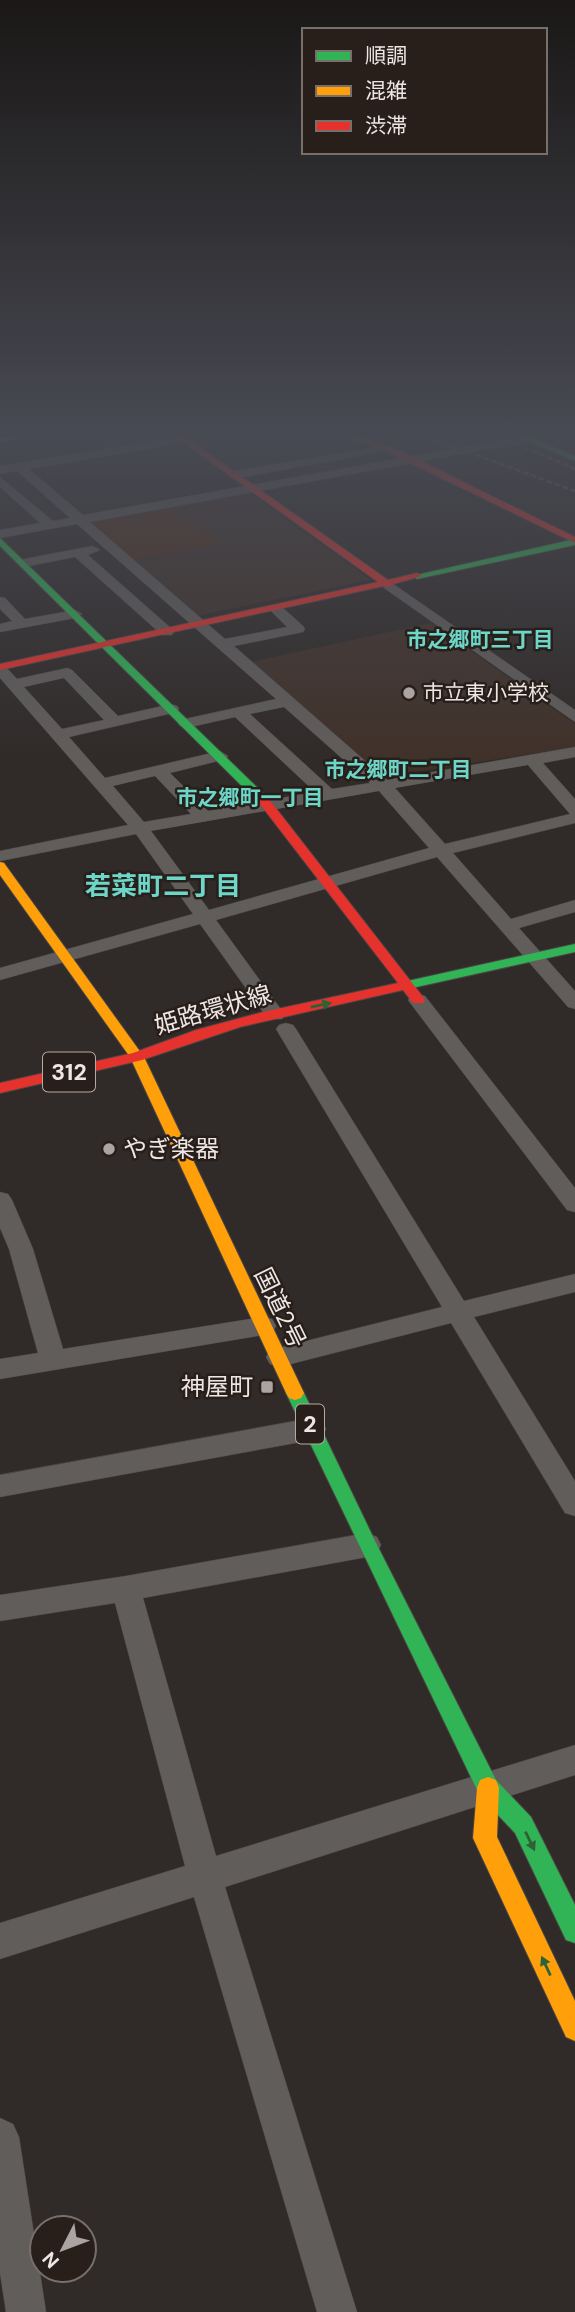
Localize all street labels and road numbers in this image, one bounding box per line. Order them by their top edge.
street label: 姫路環状線 [151,978,275,1041]
road number: 312 [43,1052,95,1092]
street label: 国道2号 [248,1262,313,1353]
road number: 2 [296,1404,324,1443]

